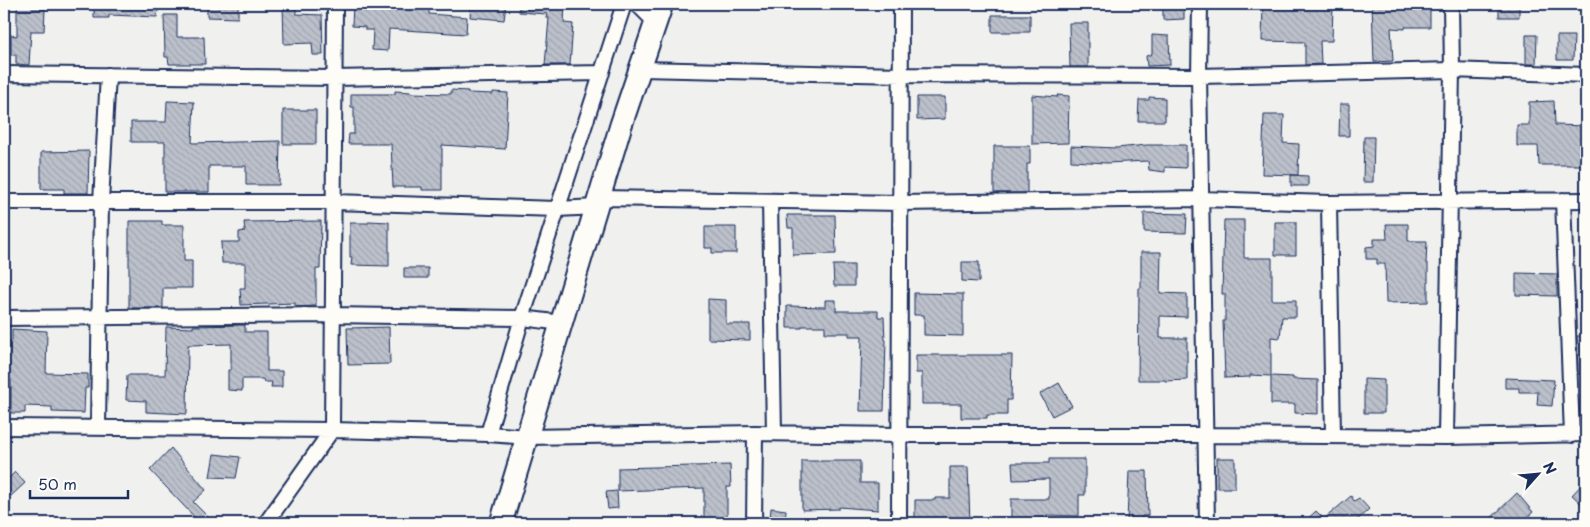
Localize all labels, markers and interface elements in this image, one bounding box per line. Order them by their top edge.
north arrow [1512,450,1562,500]
text: N [1538,458,1562,478]
scale bar [30,467,128,499]
text: 50 m [38,472,77,495]

